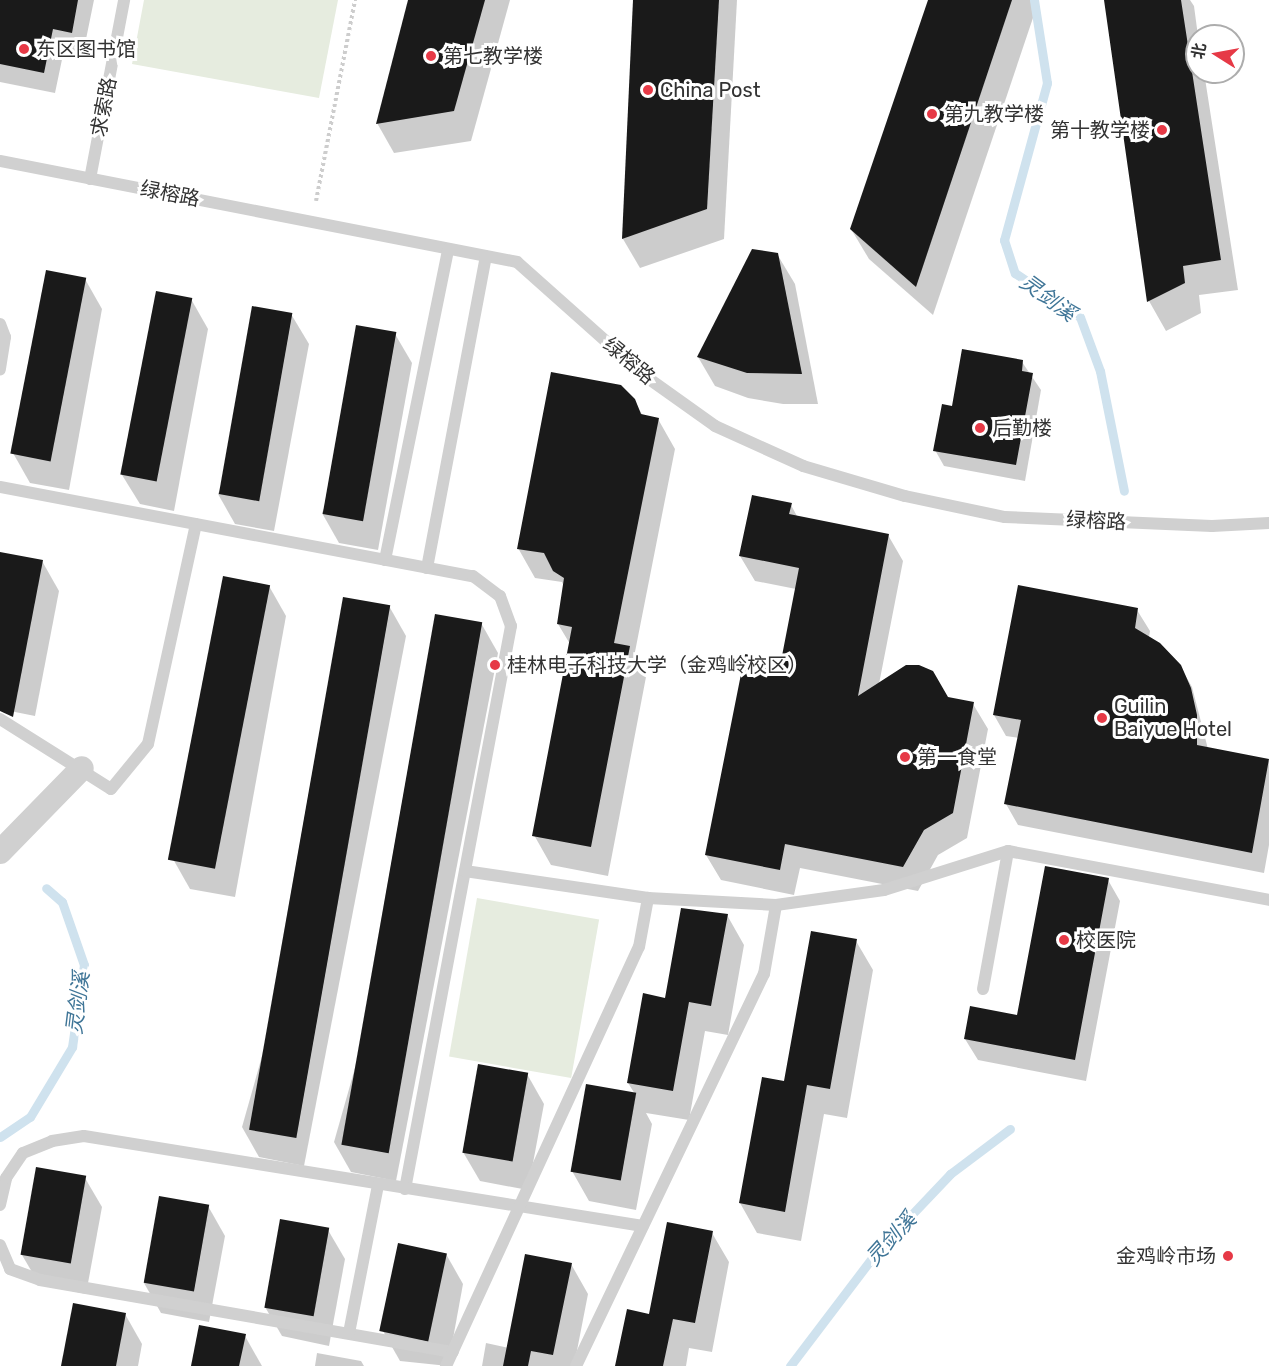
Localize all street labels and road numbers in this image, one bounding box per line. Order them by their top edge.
street label: 求索路 [86,75,122,139]
street label: 绿榕路 [138,176,202,212]
street label: 绿榕路 [598,333,660,389]
street label: 绿榕路 [1065,507,1127,535]

